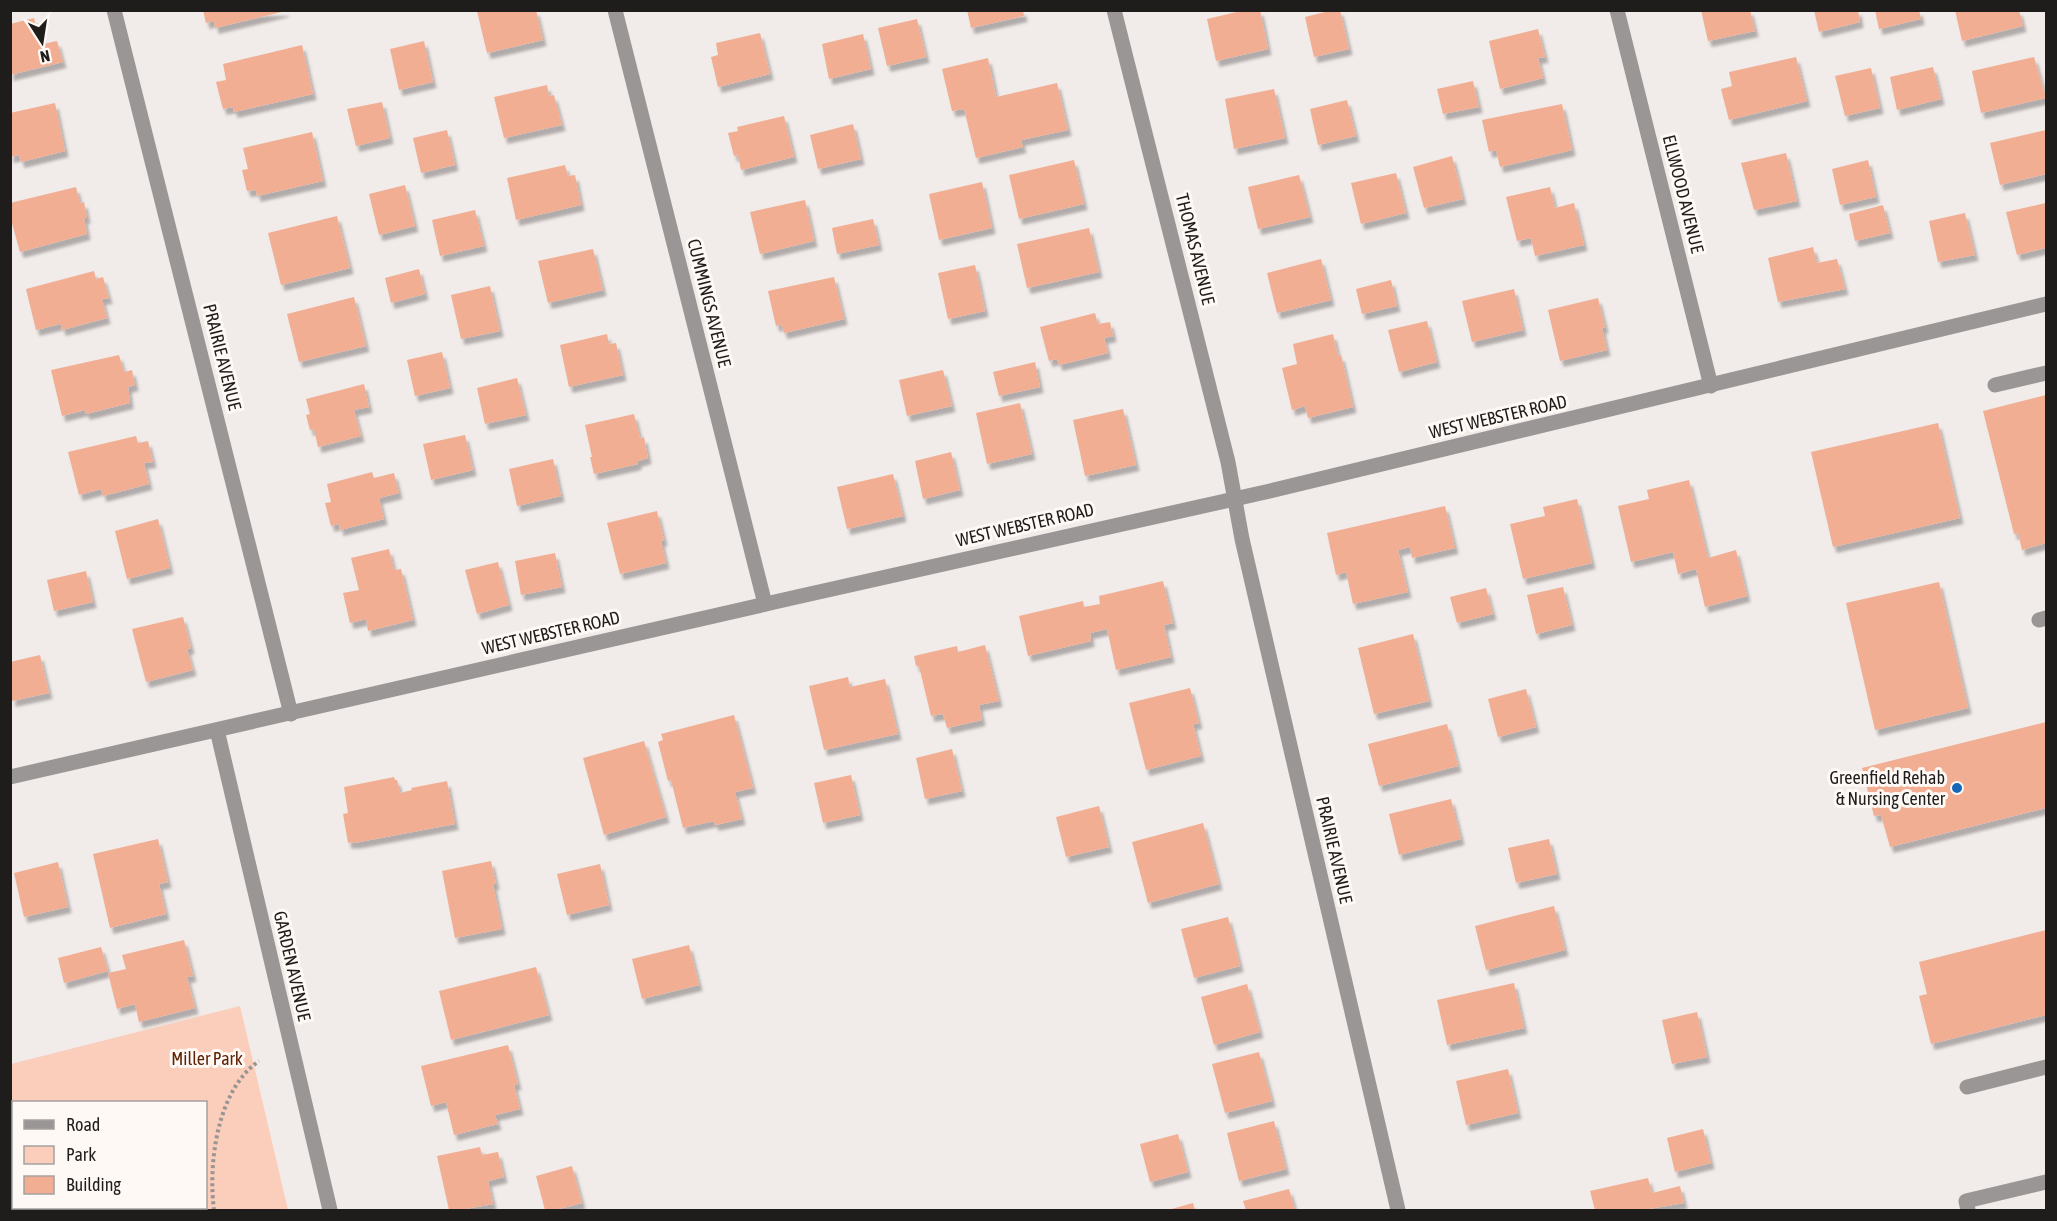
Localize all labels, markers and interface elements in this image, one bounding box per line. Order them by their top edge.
north arrow [12,12,72,72]
text: N [39,47,52,66]
street label: ELLWOOD AVENUE [1659,133,1708,255]
street label: THOMAS AVENUE [1172,191,1219,307]
street label: CUMMINGS AVENUE [683,237,736,370]
street label: PRAIRIE AVENUE [199,302,246,413]
street label: WEST WEBSTER ROAD [1427,390,1569,443]
street label: WEST WEBSTER ROAD [954,498,1096,551]
street label: WEST WEBSTER ROAD [480,606,622,659]
place label: Greenfield Rehab & Nursing Center [1829,767,1946,809]
marker: Greenfield Rehab & Nursing Center [1950,781,1964,795]
street label: PRAIRIE AVENUE [1312,795,1357,906]
street label: GARDEN AVENUE [270,909,315,1023]
park label: Miller Park [171,1048,243,1069]
legend [12,1101,207,1209]
text: Road [66,1114,100,1135]
text: Park [66,1144,96,1165]
text: Building [66,1174,121,1195]

